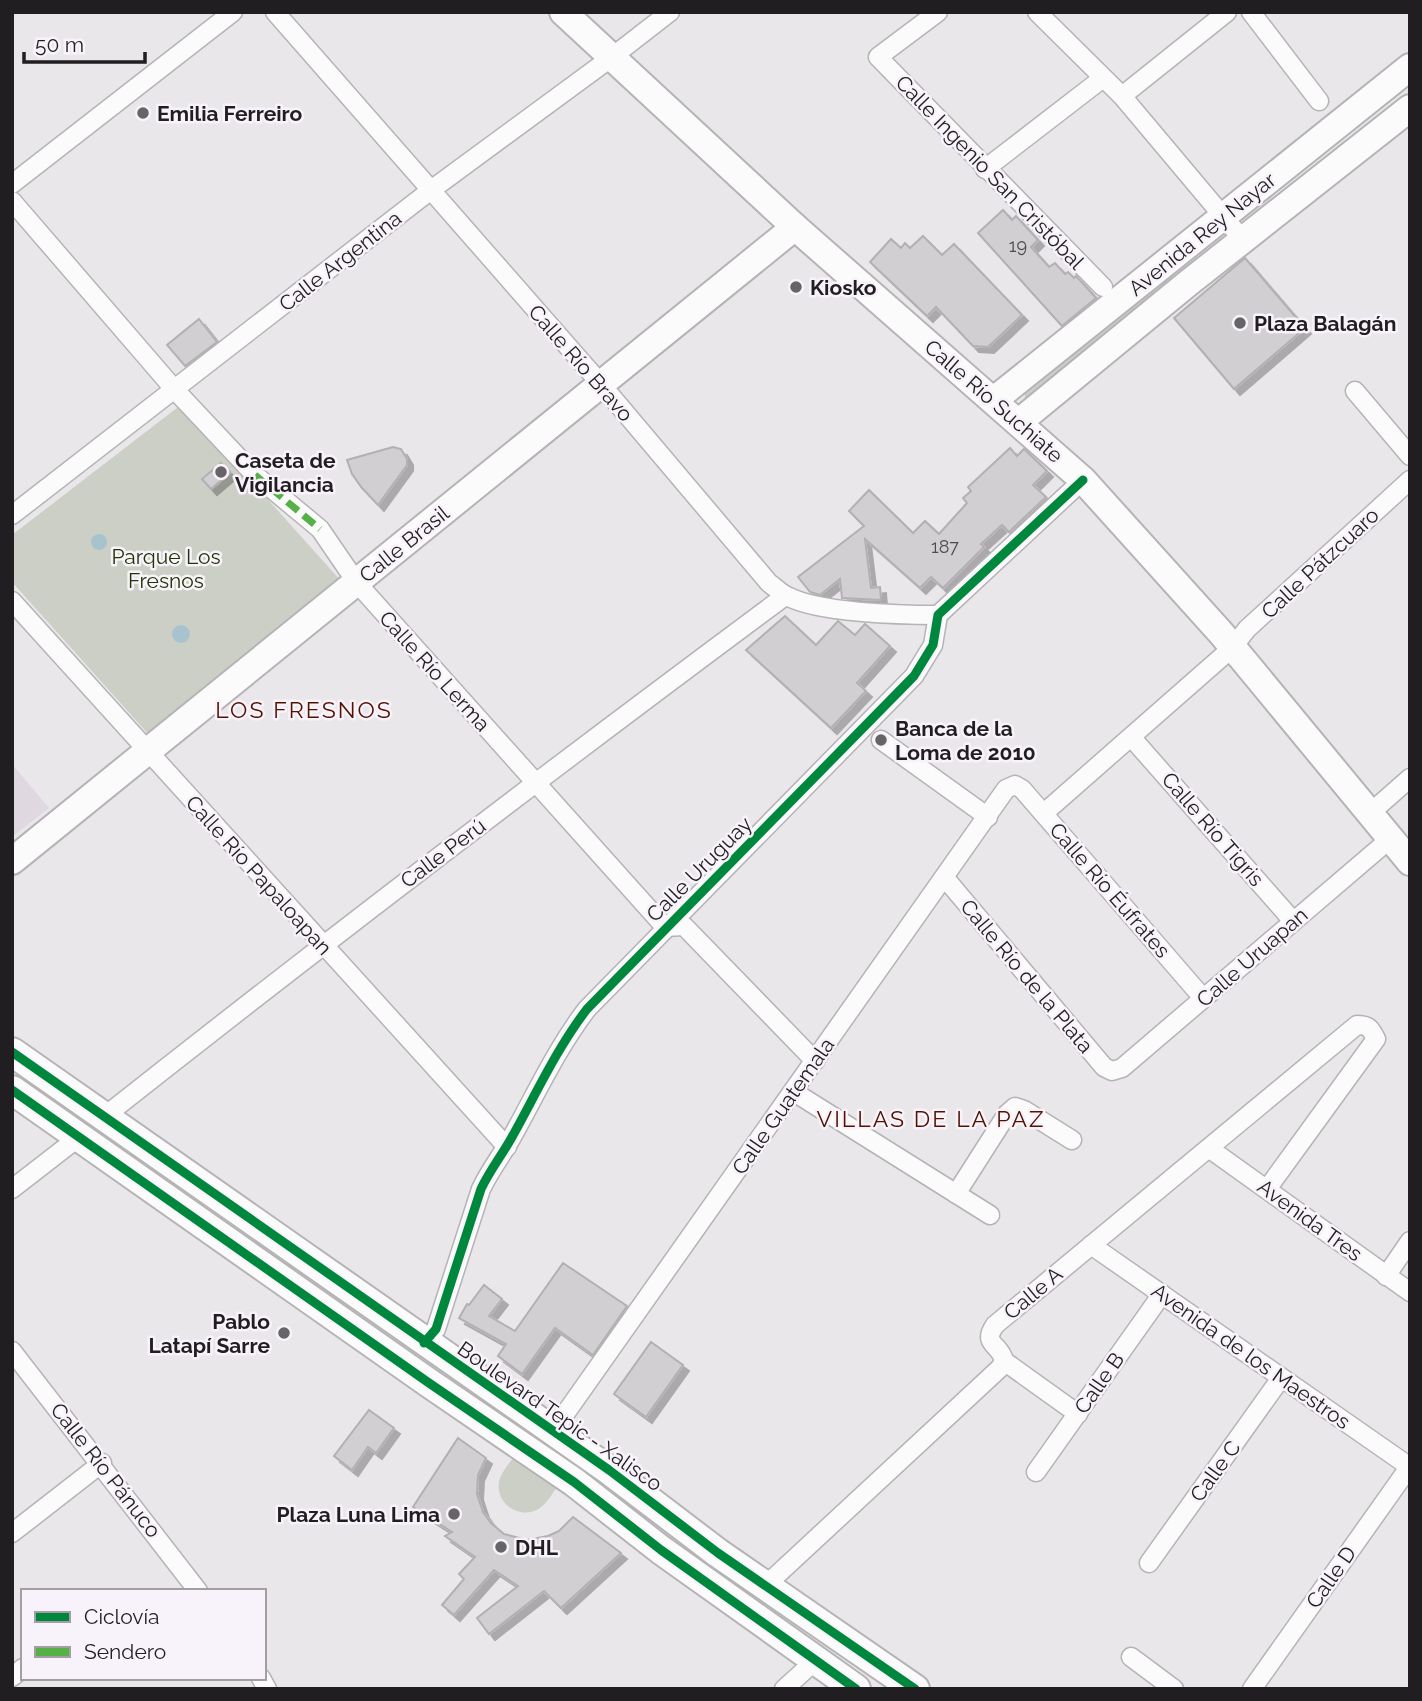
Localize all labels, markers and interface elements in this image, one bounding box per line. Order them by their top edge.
scale bar [24,21,145,65]
text: 50 m [35,32,84,57]
street label: Calle Ingenio San Cristóbal [891,70,1090,274]
place label: Emilia Ferreiro [157,101,303,126]
marker: Emilia Ferreiro [135,105,151,121]
street label: Avenida Rey Nayar [1123,167,1281,301]
street label: Calle Argentina [274,205,406,317]
house number: 19 [1009,235,1027,256]
place label: Kiosko [810,275,877,300]
marker: Kiosko [788,279,804,295]
street label: Calle Río Bravo [523,299,639,427]
place label: Plaza Balagán [1254,311,1396,336]
marker: Plaza Balagán [1232,315,1248,331]
street label: Calle Río Suchiate [920,334,1068,468]
place label: Caseta de Vigilancia [235,448,336,497]
marker: Caseta de Vigilancia [213,464,229,480]
street label: Calle Brasil [354,500,454,588]
street label: Calle Pátzcuaro [1256,502,1384,624]
house number: 187 [931,536,959,557]
park label: Parque Los Fresnos [111,544,221,593]
street label: Calle Río Lerma [374,606,496,736]
district label: LOS FRESNOS [215,696,393,723]
place label: Banca de la Loma de 2010 [895,716,1036,765]
marker: Banca de la Loma de 2010 [873,732,889,748]
street label: Calle Río Tigris [1157,767,1269,891]
street label: Calle Río Papaloapan [181,790,337,960]
street label: Calle Uruguay [641,811,757,927]
street label: Calle Perú [396,813,490,893]
street label: Calle Río Éufrates [1044,817,1176,963]
street label: Calle Río de la Plata [955,894,1099,1058]
street label: Calle Uruapan [1191,902,1313,1012]
street label: Calle Guatemala [727,1033,839,1179]
district label: VILLAS DE LA PAZ [817,1105,1045,1132]
street label: Avenida Tres [1253,1174,1367,1266]
street label: Calle A [999,1261,1067,1325]
street label: Avenida de los Maestros [1147,1278,1355,1434]
place label: Pablo Latapí Sarre [148,1309,270,1358]
marker: Pablo Latapí Sarre [276,1325,292,1341]
street label: Boulevard Tepic - Xalisco [453,1336,667,1496]
street label: Calle B [1069,1348,1129,1418]
street label: Calle Río Pánuco [46,1398,166,1542]
street label: Calle C [1184,1436,1246,1506]
place label: Plaza Luna Lima [277,1502,440,1527]
marker: Plaza Luna Lima [446,1506,462,1522]
place label: DHL [515,1535,559,1560]
marker: DHL [493,1539,509,1555]
street label: Calle D [1301,1541,1361,1613]
legend [21,1589,266,1680]
text: Ciclovía [84,1604,160,1629]
text: Sendero [84,1639,166,1664]

